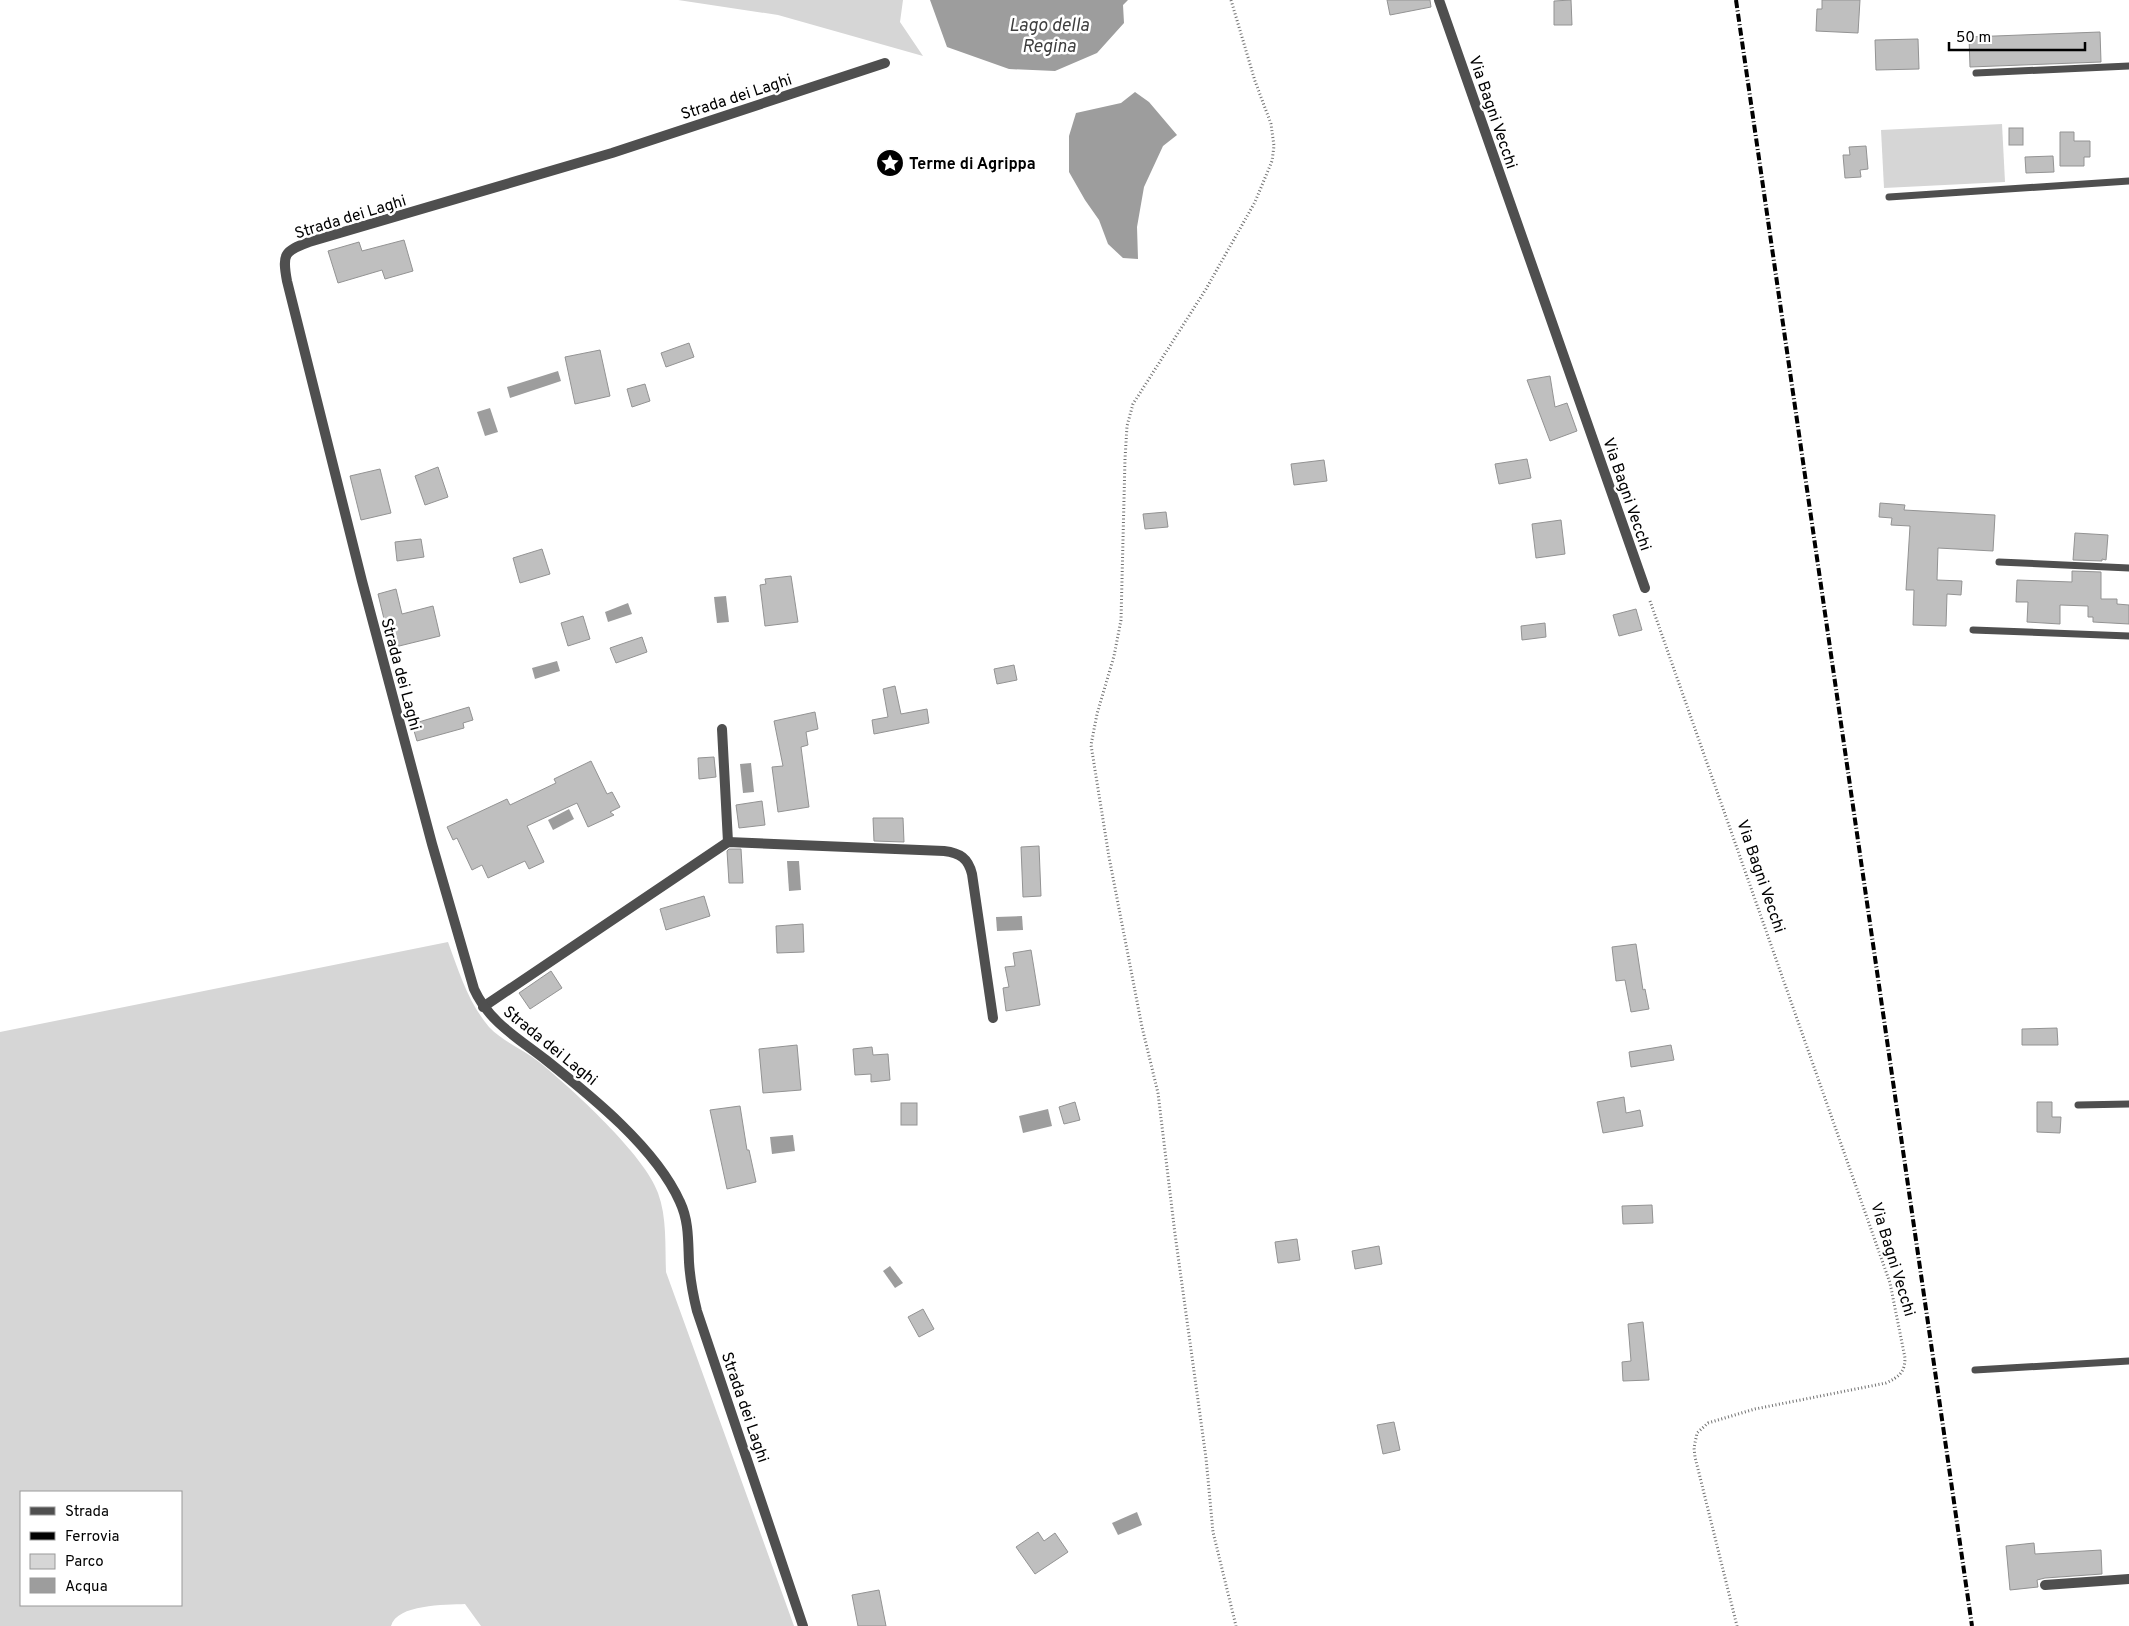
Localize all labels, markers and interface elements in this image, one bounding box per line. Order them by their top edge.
water label: Lago della Regina [1009,15,1090,59]
scale bar [1949,20,2085,52]
text: 50 m [1956,29,1991,48]
street label: Via Bagni Vecchi [1463,53,1521,172]
street label: Strada dei Laghi [679,71,795,125]
place icon: Terme di Agrippa [875,148,905,178]
place label: Terme di Agrippa [909,155,1036,175]
street label: Strada dei Laghi [292,191,409,244]
street label: Via Bagni Vecchi [1597,435,1655,554]
street label: Strada dei Laghi [375,616,425,733]
street label: Via Bagni Vecchi [1731,817,1789,936]
street label: Strada dei Laghi [499,1002,601,1091]
street label: Via Bagni Vecchi [1865,1200,1919,1319]
street label: Strada dei Laghi [716,1350,772,1466]
legend [20,1491,182,1606]
text: Strada [65,1503,109,1522]
text: Ferrovia [65,1528,119,1547]
text: Parco [65,1553,104,1572]
text: Acqua [65,1578,108,1597]

